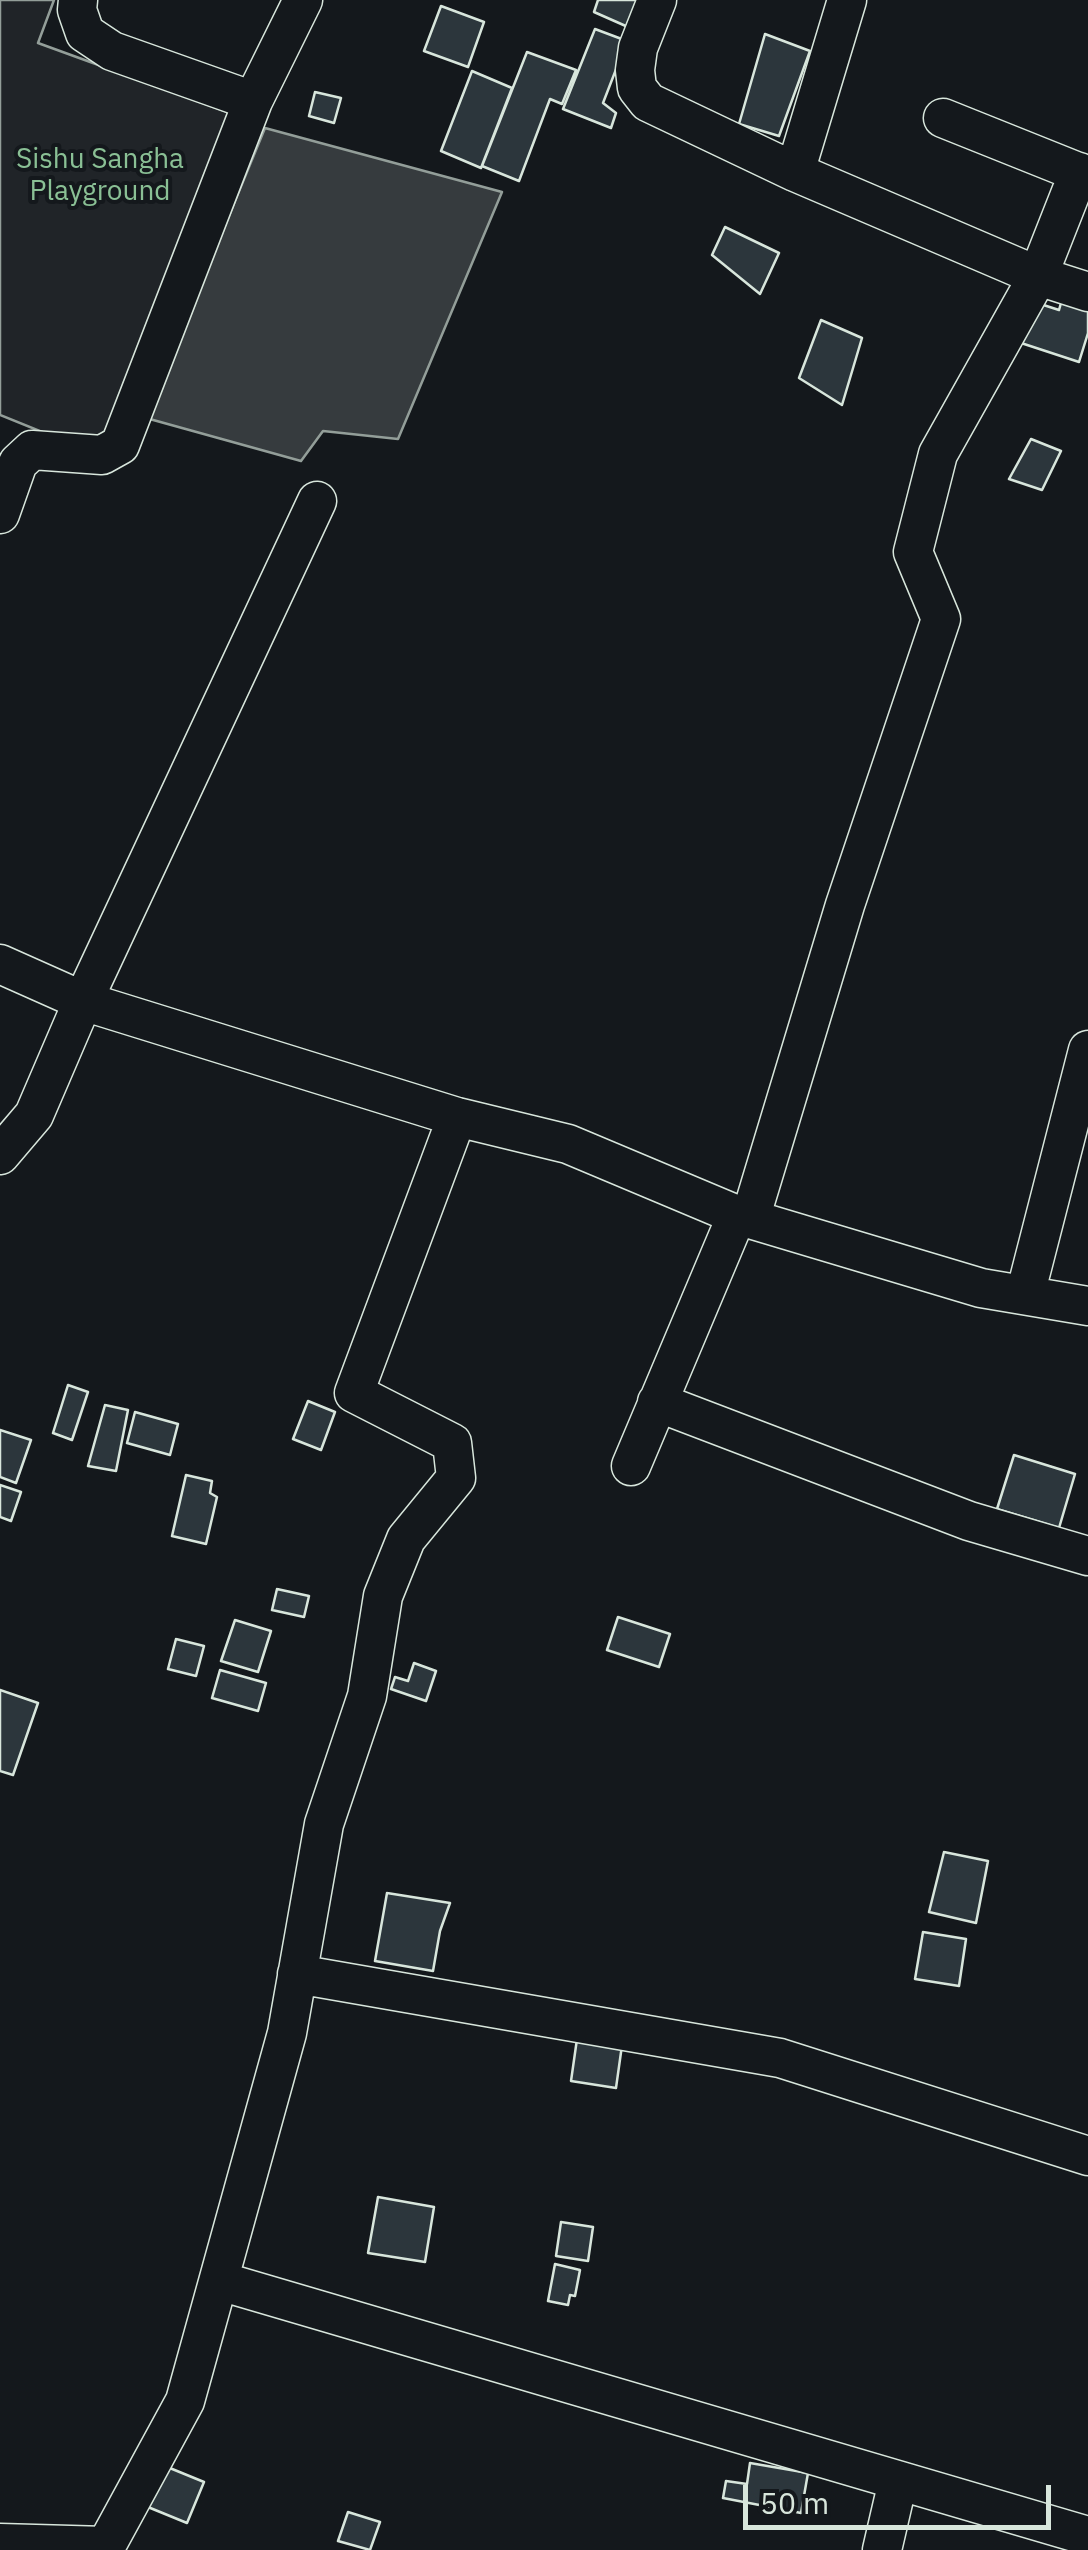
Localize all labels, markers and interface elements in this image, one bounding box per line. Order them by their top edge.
park label: Sishu Sangha Playground [16,143,184,209]
scale bar [748,2465,1056,2527]
text: 50 m [760,2483,829,2522]

